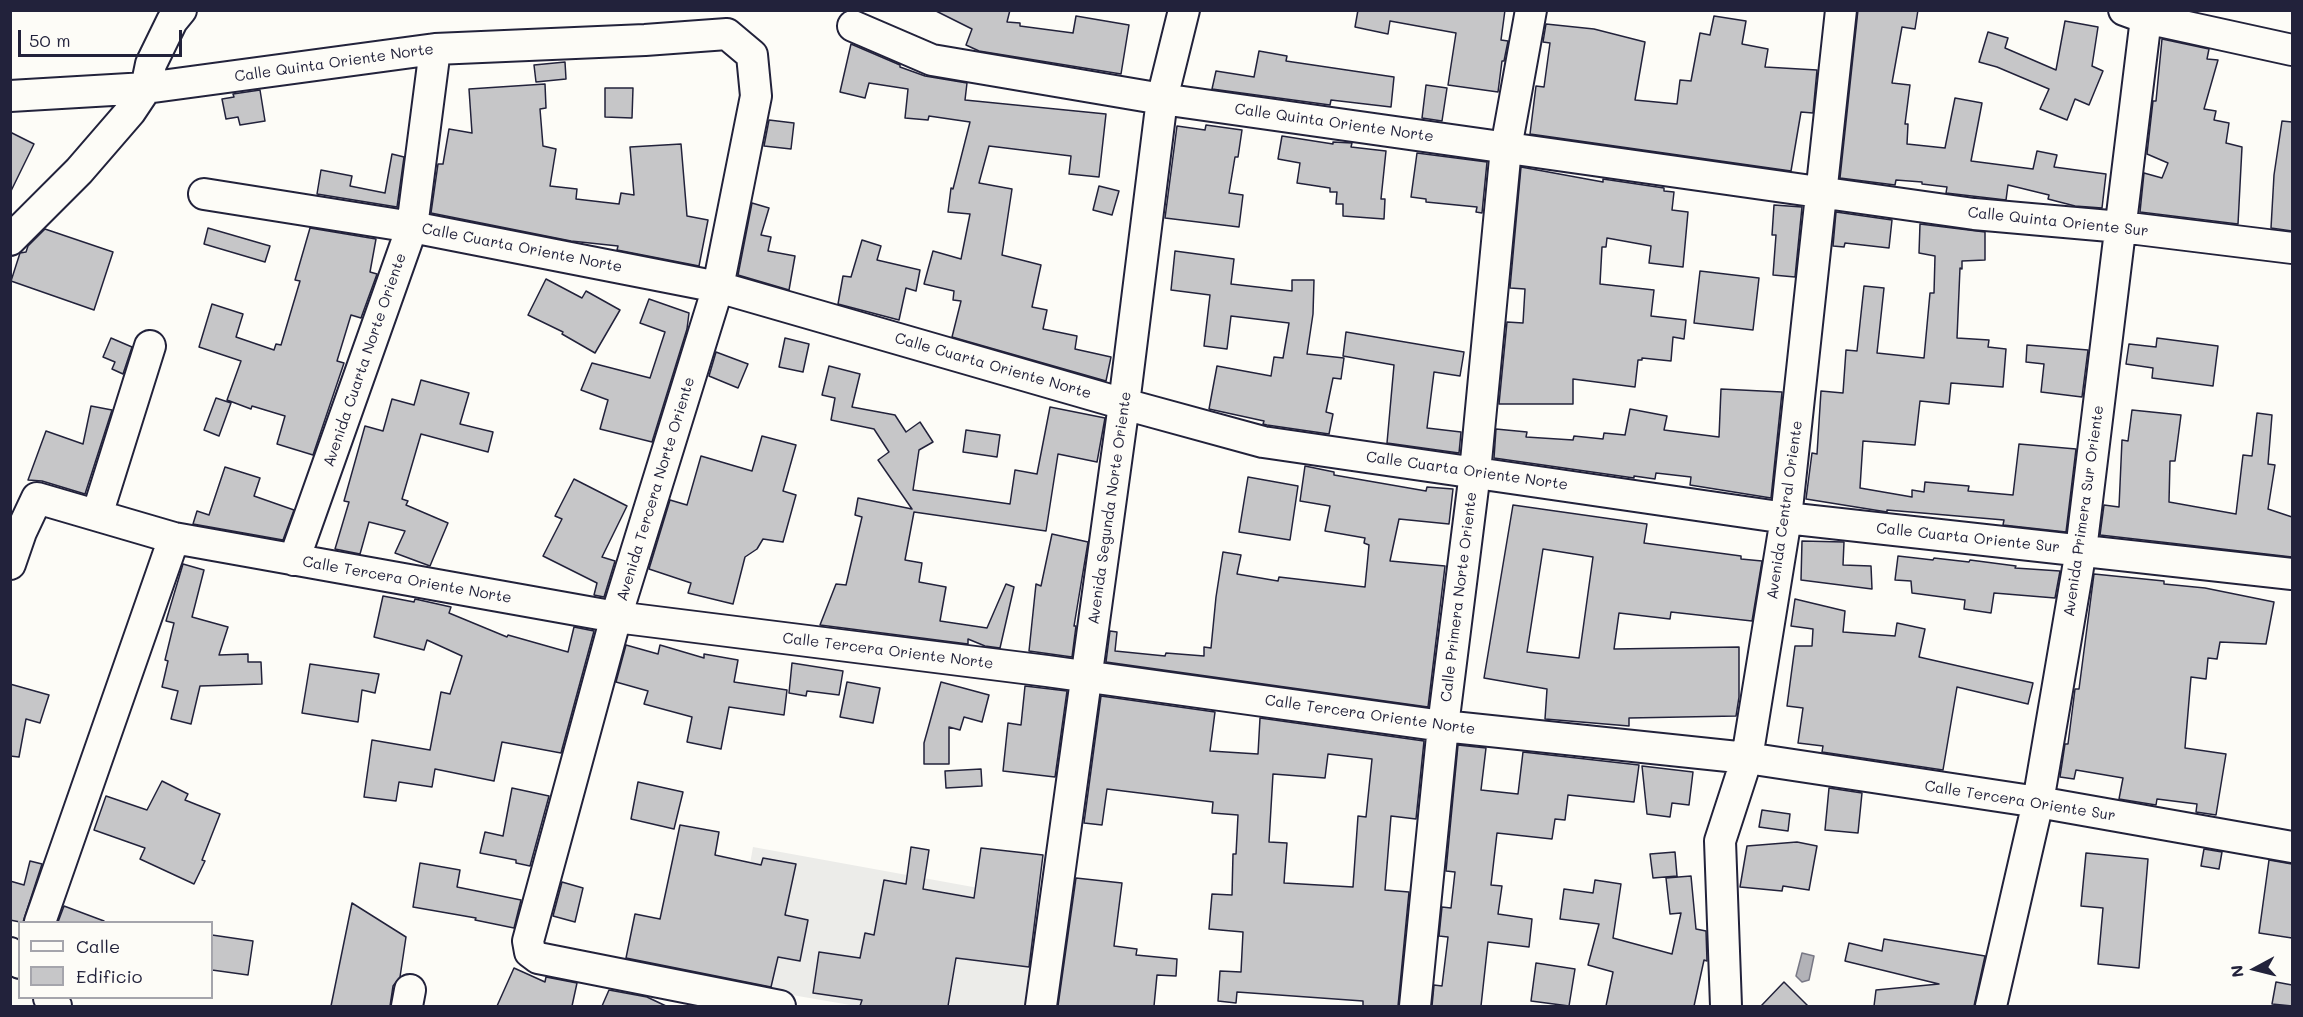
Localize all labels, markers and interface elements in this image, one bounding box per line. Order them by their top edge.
scale bar [21,18,184,56]
text: 50 m [29,28,71,52]
street label: Calle Quinta Oriente Norte [233,40,435,86]
street label: Calle Quinta Oriente Norte [1233,100,1435,146]
street label: Calle Quinta Oriente Sur [1967,204,2149,240]
street label: Calle Cuarta Oriente Norte [420,220,624,276]
street label: Avenida Cuarta Norte Oriente [320,251,410,469]
street label: Calle Cuarta Oriente Norte [893,329,1093,403]
street label: Avenida Tercera Norte Oriente [613,375,699,603]
street label: Avenida Segunda Norte Oriente [1085,390,1135,626]
street label: Avenida Primera Sur Oriente [2060,404,2108,618]
street label: Avenida Central Oriente [1764,419,1806,601]
street label: Calle Cuarta Oriente Norte [1365,448,1569,494]
street label: Calle Primera Norte Oriente [1437,491,1481,703]
street label: Calle Cuarta Oriente Sur [1875,519,2061,557]
street label: Calle Tercera Oriente Norte [301,553,513,607]
street label: Calle Tercera Oriente Norte [782,629,994,673]
street label: Calle Tercera Oriente Norte [1264,691,1476,739]
street label: Calle Tercera Oriente Sur [1923,777,2117,825]
legend [18,921,213,999]
text: Calle [76,934,120,958]
north arrow [2225,939,2285,999]
text: Edificio [76,964,143,988]
text: N [2225,964,2248,979]

